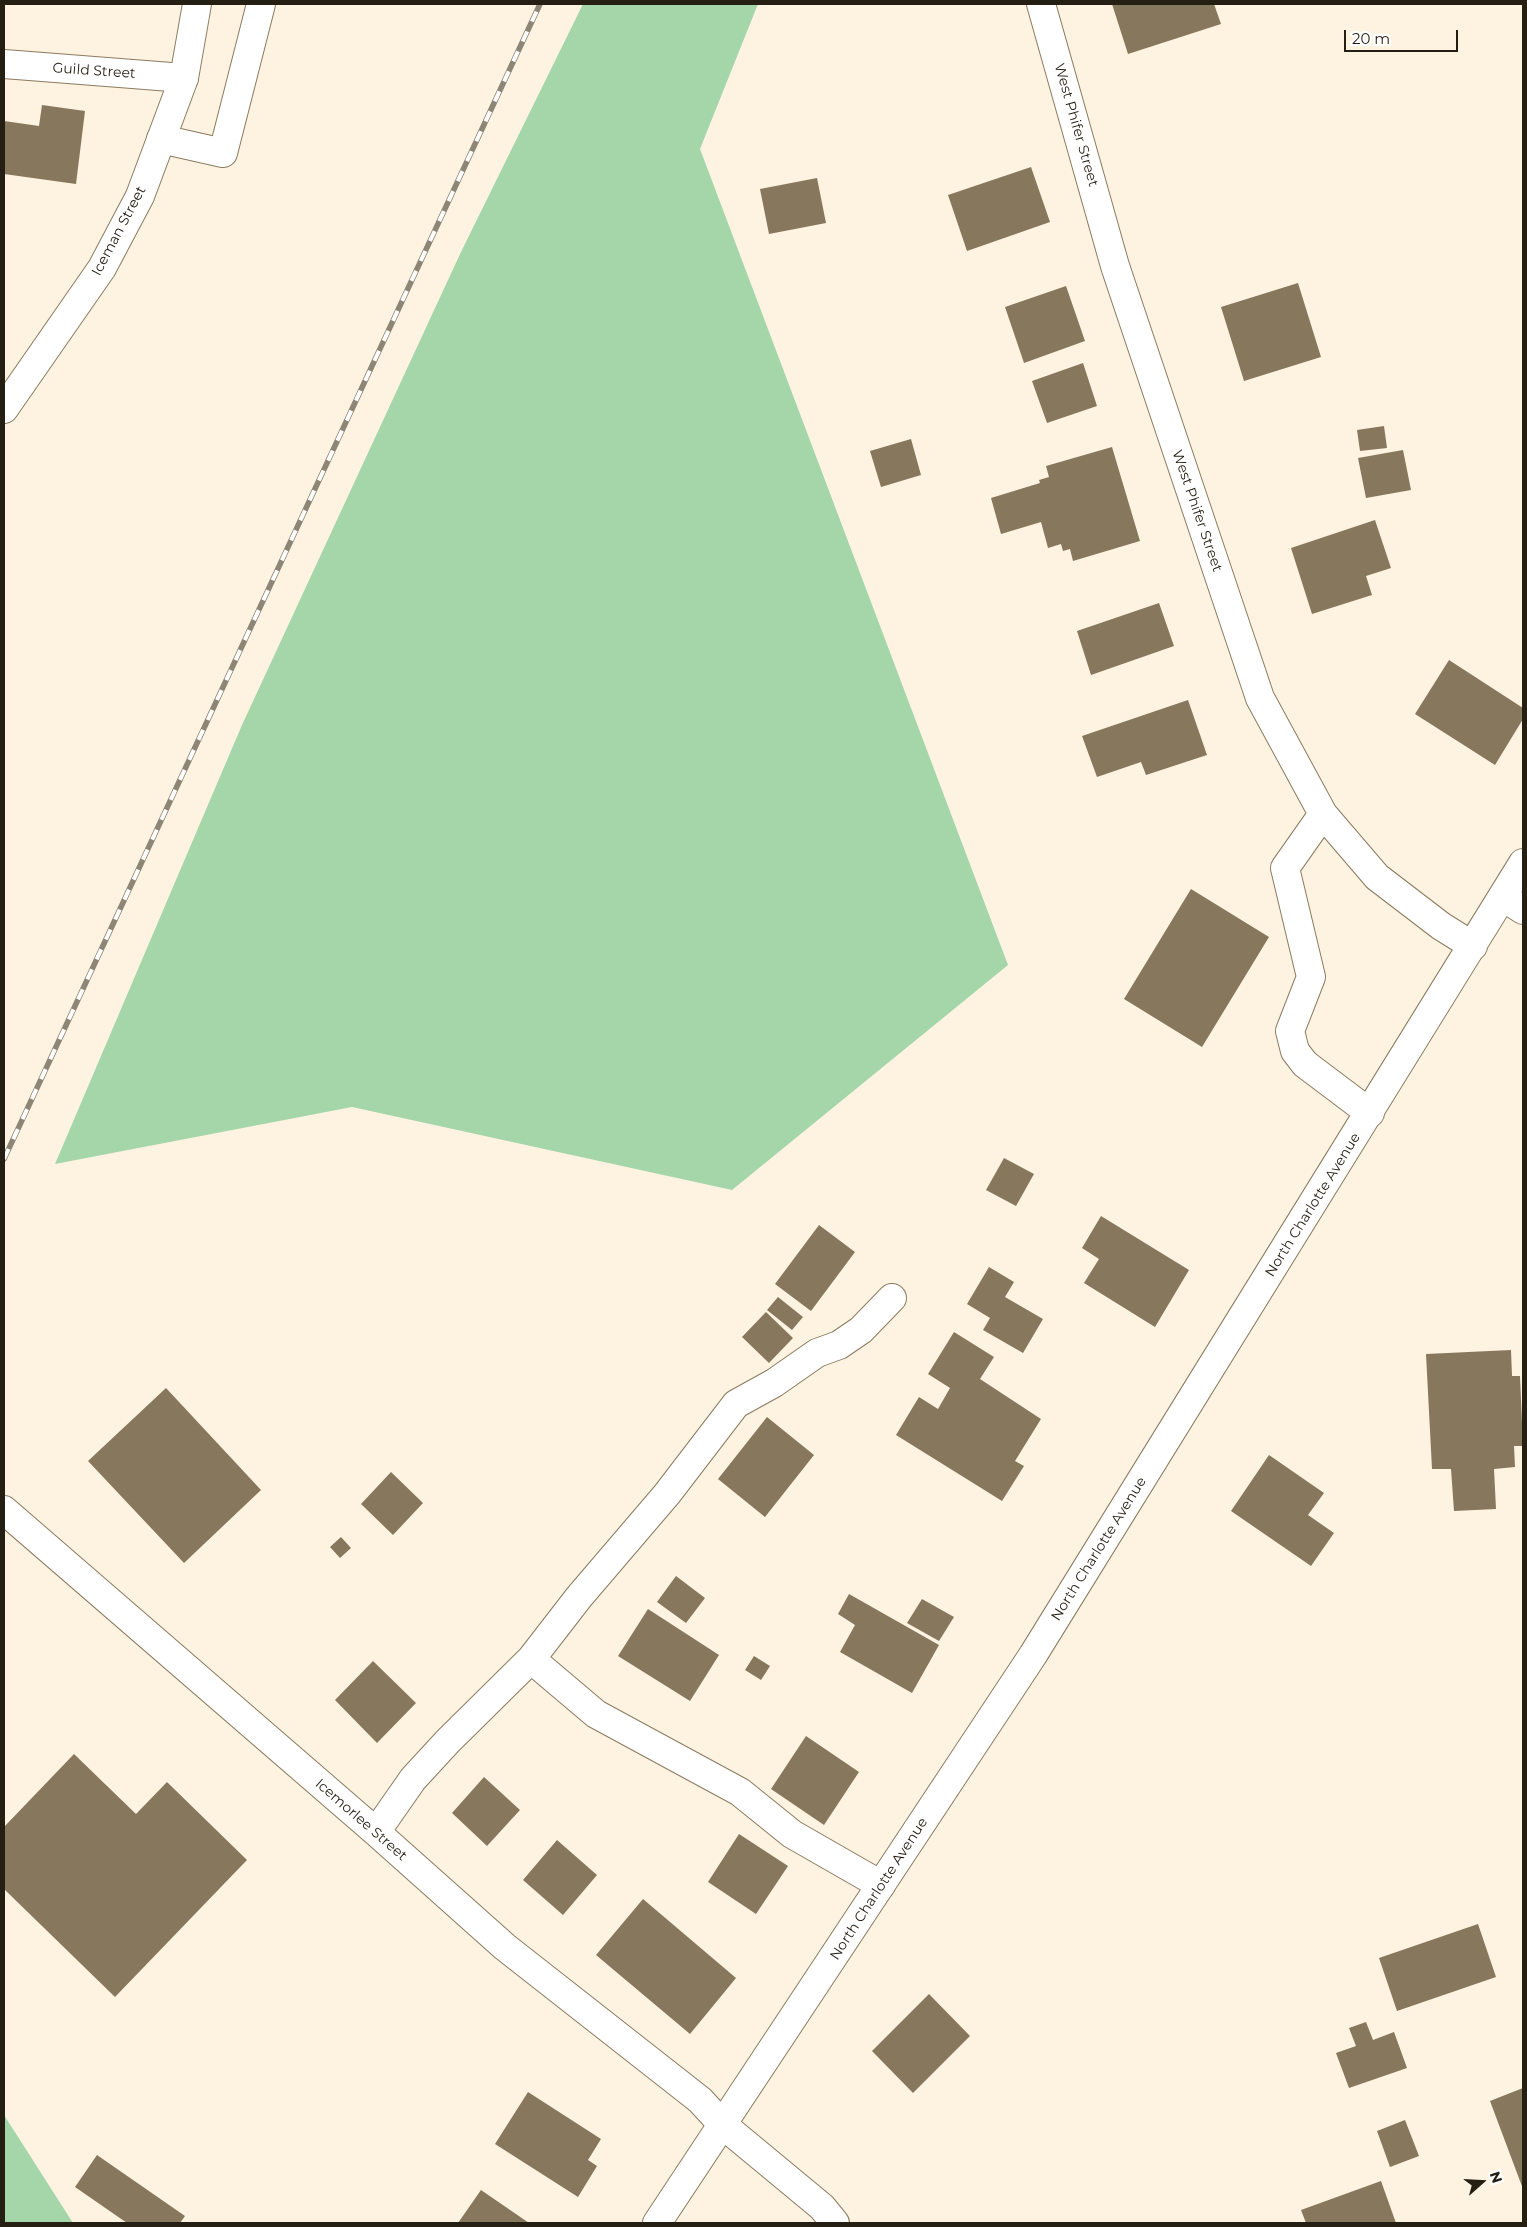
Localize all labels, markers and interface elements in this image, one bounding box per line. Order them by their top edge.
scale bar [1347,20,1461,52]
text: 20 m [1352,29,1390,48]
street label: Guild Street [52,60,136,82]
street label: West Phifer Street [1050,61,1102,189]
street label: Iceman Street [88,183,150,279]
street label: West Phifer Street [1168,448,1226,574]
street label: North Charlotte Avenue [1262,1130,1364,1280]
street label: North Charlotte Avenue [1048,1474,1150,1624]
street label: Icemorlee Street [312,1776,410,1864]
street label: North Charlotte Avenue [827,1815,931,1963]
north arrow [1457,2157,1507,2207]
text: N [1486,2169,1507,2185]

